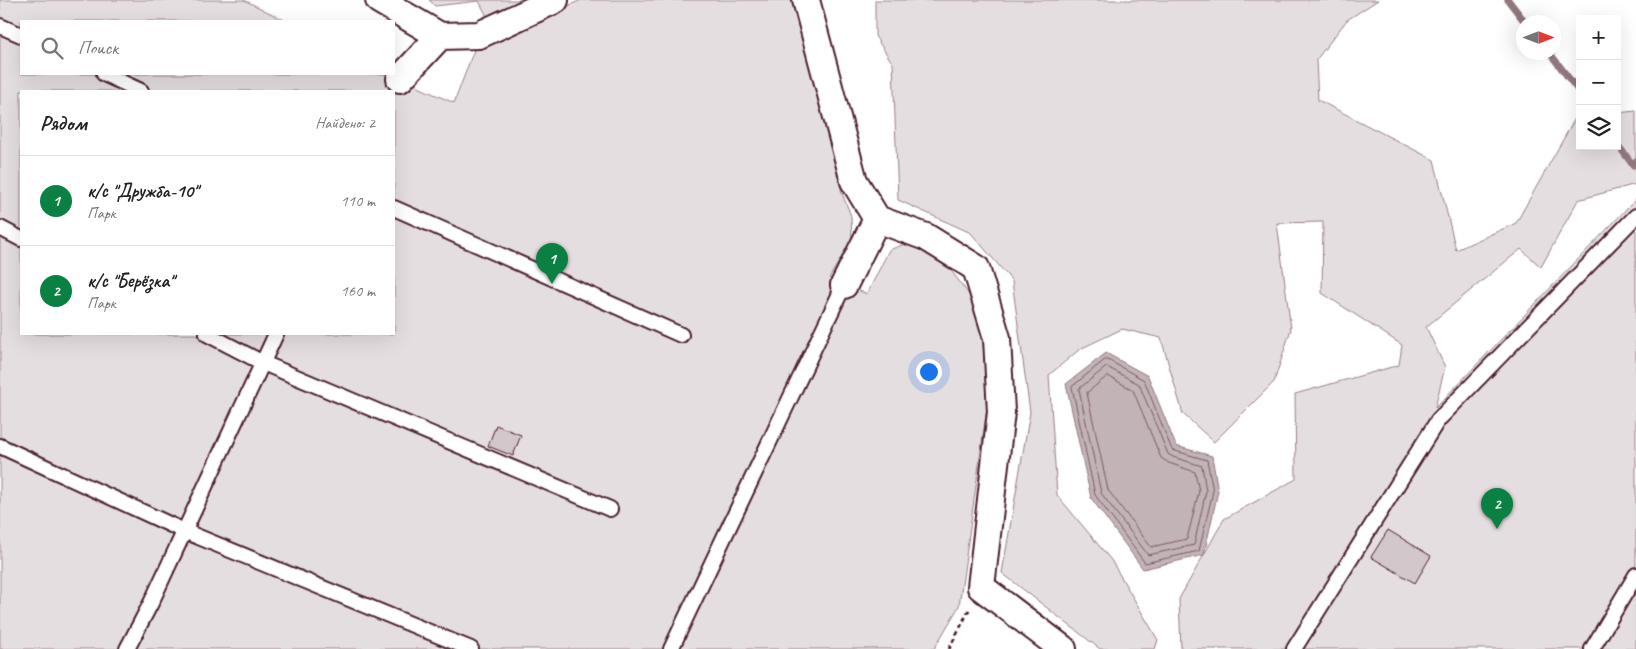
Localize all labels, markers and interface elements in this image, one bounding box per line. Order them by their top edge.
north arrow [1516,15,1561,60]
map controls [1576,15,1621,150]
button: + [1576,15,1621,60]
search box [20,20,395,75]
icon: search [38,34,66,62]
text: Поиск [78,36,118,60]
button: − [1576,60,1621,105]
button: layers [1576,105,1621,150]
text: Рядом [40,110,87,136]
text: Найдено: 2 [315,113,375,133]
text: к/с "Дружба-10" [87,179,198,203]
text: 1 [52,191,60,211]
text: 110 m [341,191,375,211]
text: Парк [87,203,116,223]
pin: 1 [536,243,568,284]
text: к/с "Берёзка" [87,269,173,293]
text: 2 [52,281,60,301]
text: 160 m [341,281,375,301]
text: Парк [87,293,116,313]
your location [916,359,942,385]
pin: 2 [1481,488,1513,529]

